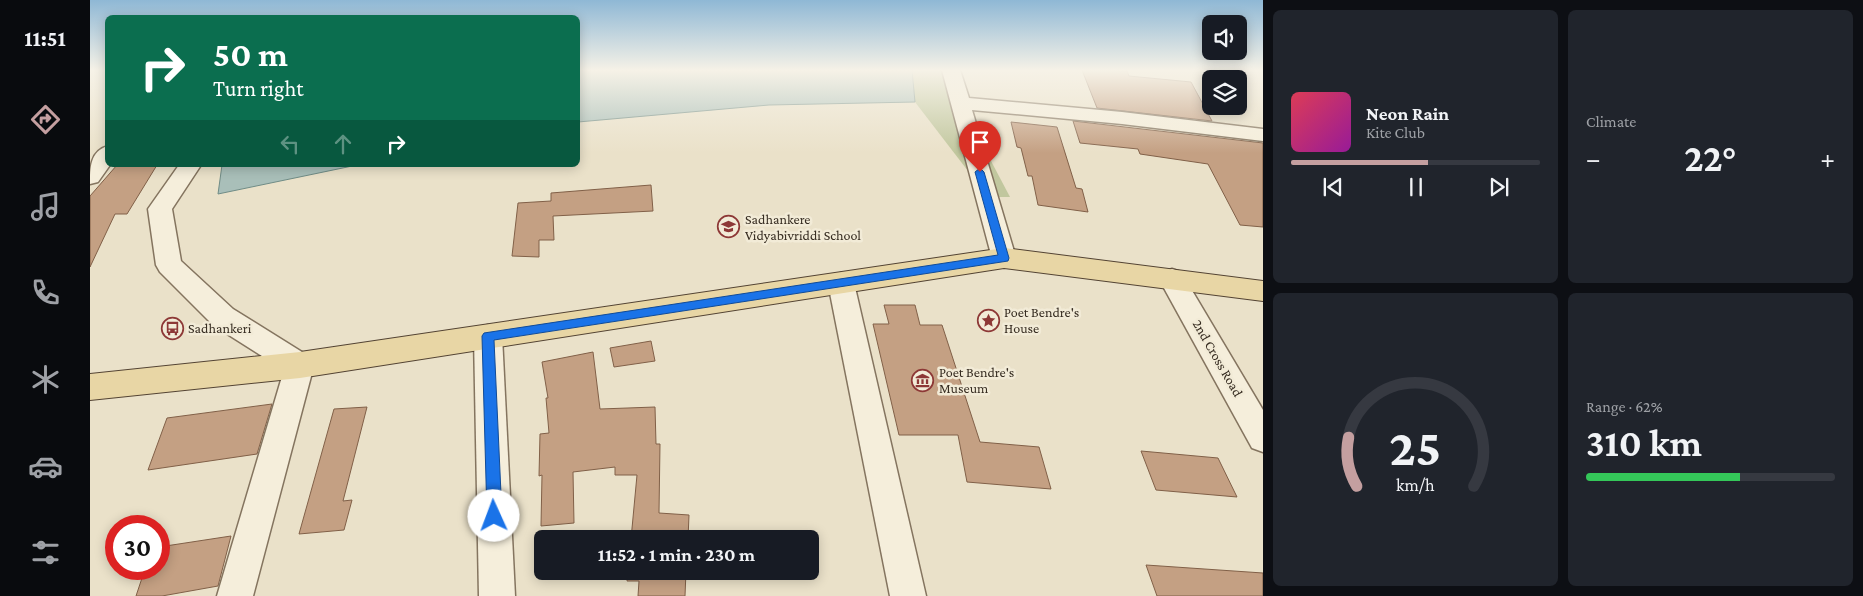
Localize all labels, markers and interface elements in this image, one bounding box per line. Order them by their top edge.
map controls [1202,15,1247,115]
button: sound [1202,15,1247,60]
text: 11:51 [24,26,66,51]
icon: right [130,35,195,100]
text: 50 m [213,35,288,74]
button: layers [1202,70,1247,115]
text: Turn right [213,76,304,101]
icon: directions [28,102,63,137]
text: Neon Rain [1366,103,1449,124]
text: Climate [1586,113,1636,130]
pin [959,121,1001,172]
text: Kite Club [1366,124,1425,141]
icon: arrive [966,128,994,156]
icon: left [276,130,304,158]
icon: ahead [329,130,357,158]
icon: right [382,130,410,158]
text: 22° [1684,137,1737,179]
text: − [1586,143,1601,174]
text: + [1820,143,1835,174]
icon: previous [1319,173,1347,201]
icon: pause [1402,173,1430,201]
icon: next [1485,173,1513,201]
icon: music [28,189,63,224]
place label: Sadhankere Vidyabivriddi School [745,211,861,243]
school or university icon: Sadhankere Vidyabivriddi School [717,215,741,239]
icon: phone [28,275,63,310]
place label: Poet Bendre's House [1004,304,1079,336]
place icon: Poet Bendre's House [976,308,1000,332]
bus stop icon: Sadhankeri [160,316,184,340]
street label: 2nd Cross Road [1190,317,1247,400]
place label: Sadhankeri [188,320,252,336]
icon: climate [28,362,63,397]
place label: Poet Bendre's Museum [939,364,1014,396]
museum icon: Poet Bendre's Museum [911,368,935,392]
text: Range · 62% [1586,398,1663,415]
text: 25 [1390,418,1442,476]
text: 310 km [1586,422,1702,464]
icon: car [28,449,63,484]
text: km/h [1396,475,1435,495]
position arrow [467,489,519,541]
speed limit sign: 30 [105,515,170,580]
icon: filters [28,535,63,570]
text: 11:52 · 1 min · 230 m [598,544,755,565]

